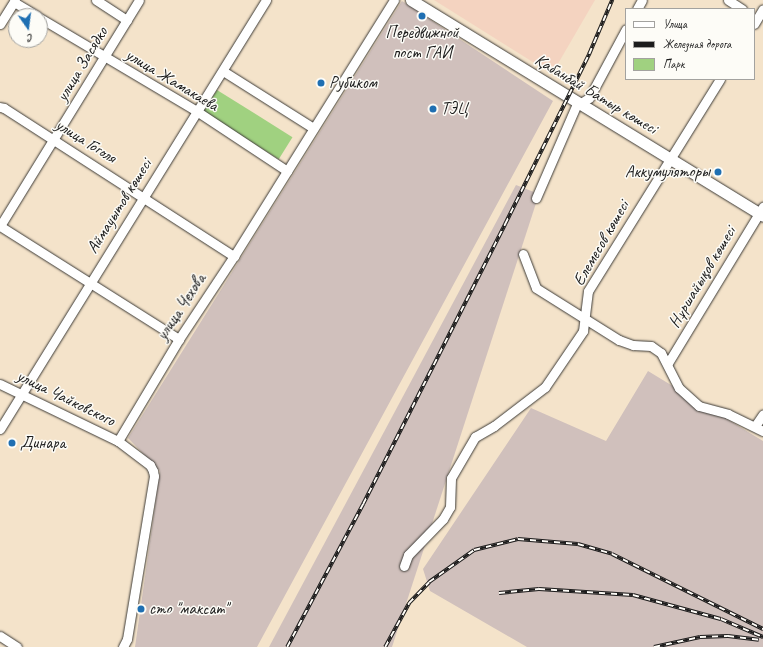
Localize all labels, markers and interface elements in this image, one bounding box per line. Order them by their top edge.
north arrow [8,8,48,48]
legend [625,8,755,80]
marker: Передвижной пост ГАИ [417,11,427,21]
text: Улица [663,16,687,32]
street label: улица Засядко [52,23,112,105]
place label: Передвижной пост ГАИ [385,23,459,63]
text: С [26,31,35,46]
text: Железная дорога [663,36,731,52]
street label: улица Жамакаева [122,44,222,116]
street label: Қабанбай Батыр көшесі [531,49,661,139]
text: Парк [663,56,684,72]
place label: Рубиком [329,73,377,93]
marker: Рубиком [316,78,326,88]
place label: ТЭЦ [441,99,468,119]
marker: ТЭЦ [428,104,438,114]
street label: улица Гоголя [52,115,120,167]
street label: Аймауытов көшесі [82,155,156,257]
place label: Аккумуляторы [625,162,710,182]
marker: Аккумуляторы [713,167,723,177]
street label: Елемесов көшесі [568,197,634,289]
street label: Нұршайықов көшесі [664,223,740,331]
street label: улица Чехова [152,270,210,344]
street label: улица Чайковского [14,365,118,431]
place label: Динара [20,433,65,453]
marker: Динара [7,438,17,448]
place label: сто "максат" [149,599,228,619]
marker: сто "максат" [136,604,146,614]

